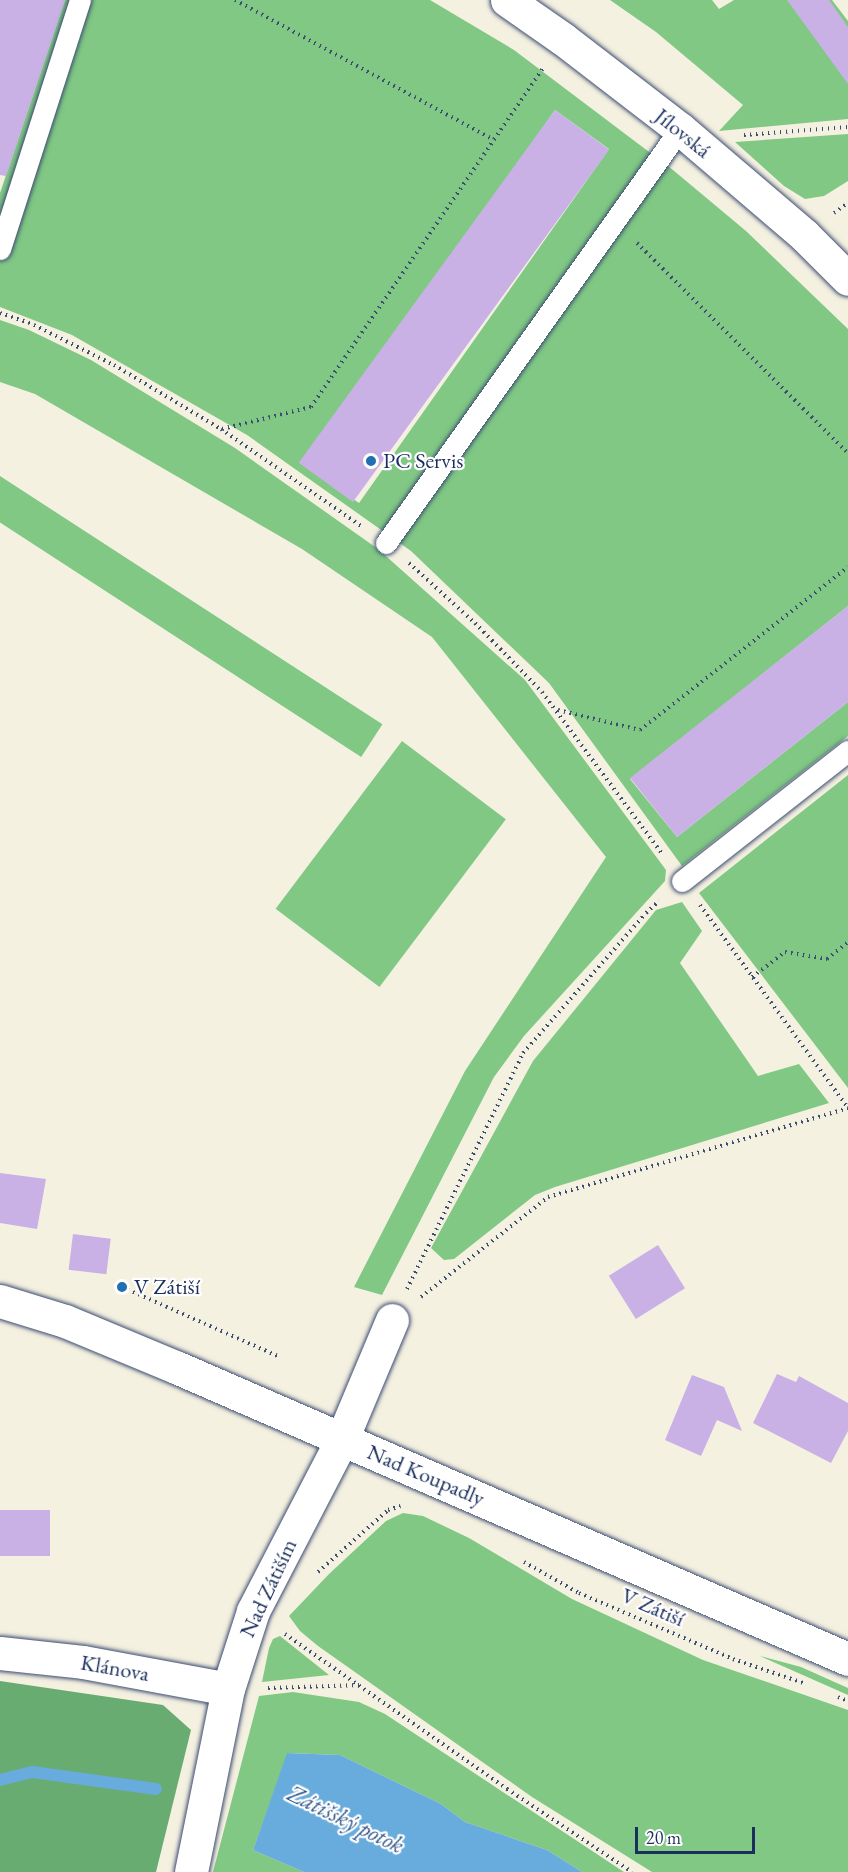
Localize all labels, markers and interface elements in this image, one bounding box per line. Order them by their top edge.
street label: Jílovská [650,102,716,164]
place label: PC Servis [383,448,463,474]
marker: PC Servis [364,454,378,468]
place label: V Zátiší [134,1274,200,1300]
marker: V Zátiší [115,1280,129,1294]
street label: Nad Koupadly [363,1438,489,1512]
street label: Nad Zátiším [234,1535,302,1641]
street label: V Zátiší [617,1582,689,1632]
street label: Klánova [79,1649,151,1687]
water label: Zátišský potok [283,1779,409,1859]
scale bar [638,1815,758,1853]
text: 20 m [646,1826,681,1849]

